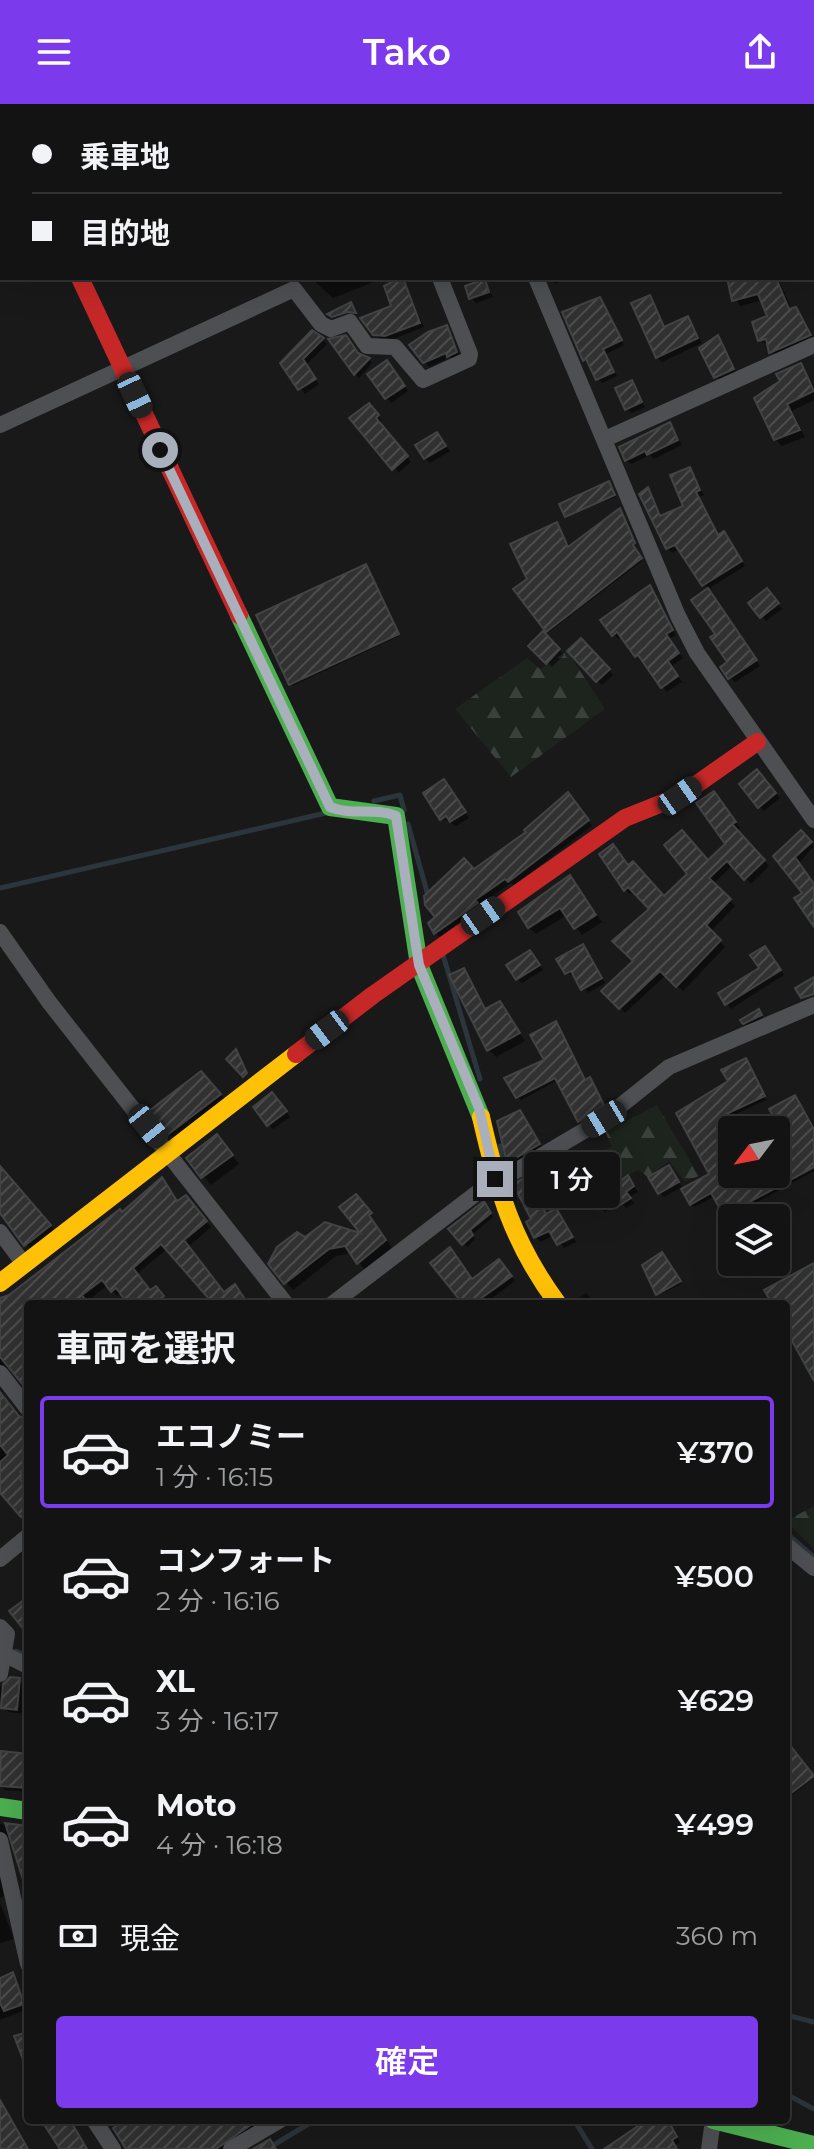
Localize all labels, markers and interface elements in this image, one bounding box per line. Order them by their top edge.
icon: menu [32,30,76,74]
text: Tako [363,30,451,74]
icon: share [738,30,782,74]
text: 乗車地 [80,138,170,175]
text: 目的地 [80,215,170,252]
car [114,368,156,422]
route start [142,432,178,468]
car [653,772,707,820]
car [456,892,510,940]
car [301,1006,353,1054]
car [577,1096,631,1142]
car [124,1100,172,1152]
north arrow [718,1116,790,1188]
map controls [718,1116,790,1276]
callout: 1 分 [523,1151,619,1207]
route end [477,1161,513,1197]
text: 1 分 [550,1164,594,1196]
button: layers [718,1204,790,1276]
text: 車両を選択 [56,1326,236,1370]
icon: car [60,1416,132,1488]
text: エコノミー [156,1418,306,1455]
text: ¥370 [677,1434,754,1471]
text: 1 分 · 16:15 [156,1461,273,1493]
icon: car [60,1540,132,1612]
text: コンフォート [156,1542,335,1579]
text: ¥500 [674,1558,754,1595]
text: 2 分 · 16:16 [156,1585,280,1617]
text: XL [156,1663,195,1700]
icon: car [60,1664,132,1736]
text: ¥629 [678,1682,754,1719]
text: 3 分 · 16:17 [156,1705,279,1737]
text: Moto [156,1787,237,1824]
icon: car [60,1788,132,1860]
text: ¥499 [675,1806,754,1843]
text: 4 分 · 16:18 [156,1829,283,1861]
icon: cash [56,1914,100,1958]
text: 現金 [120,1920,180,1957]
text: 360 m [676,1920,758,1952]
button: 確定 [56,2016,758,2108]

